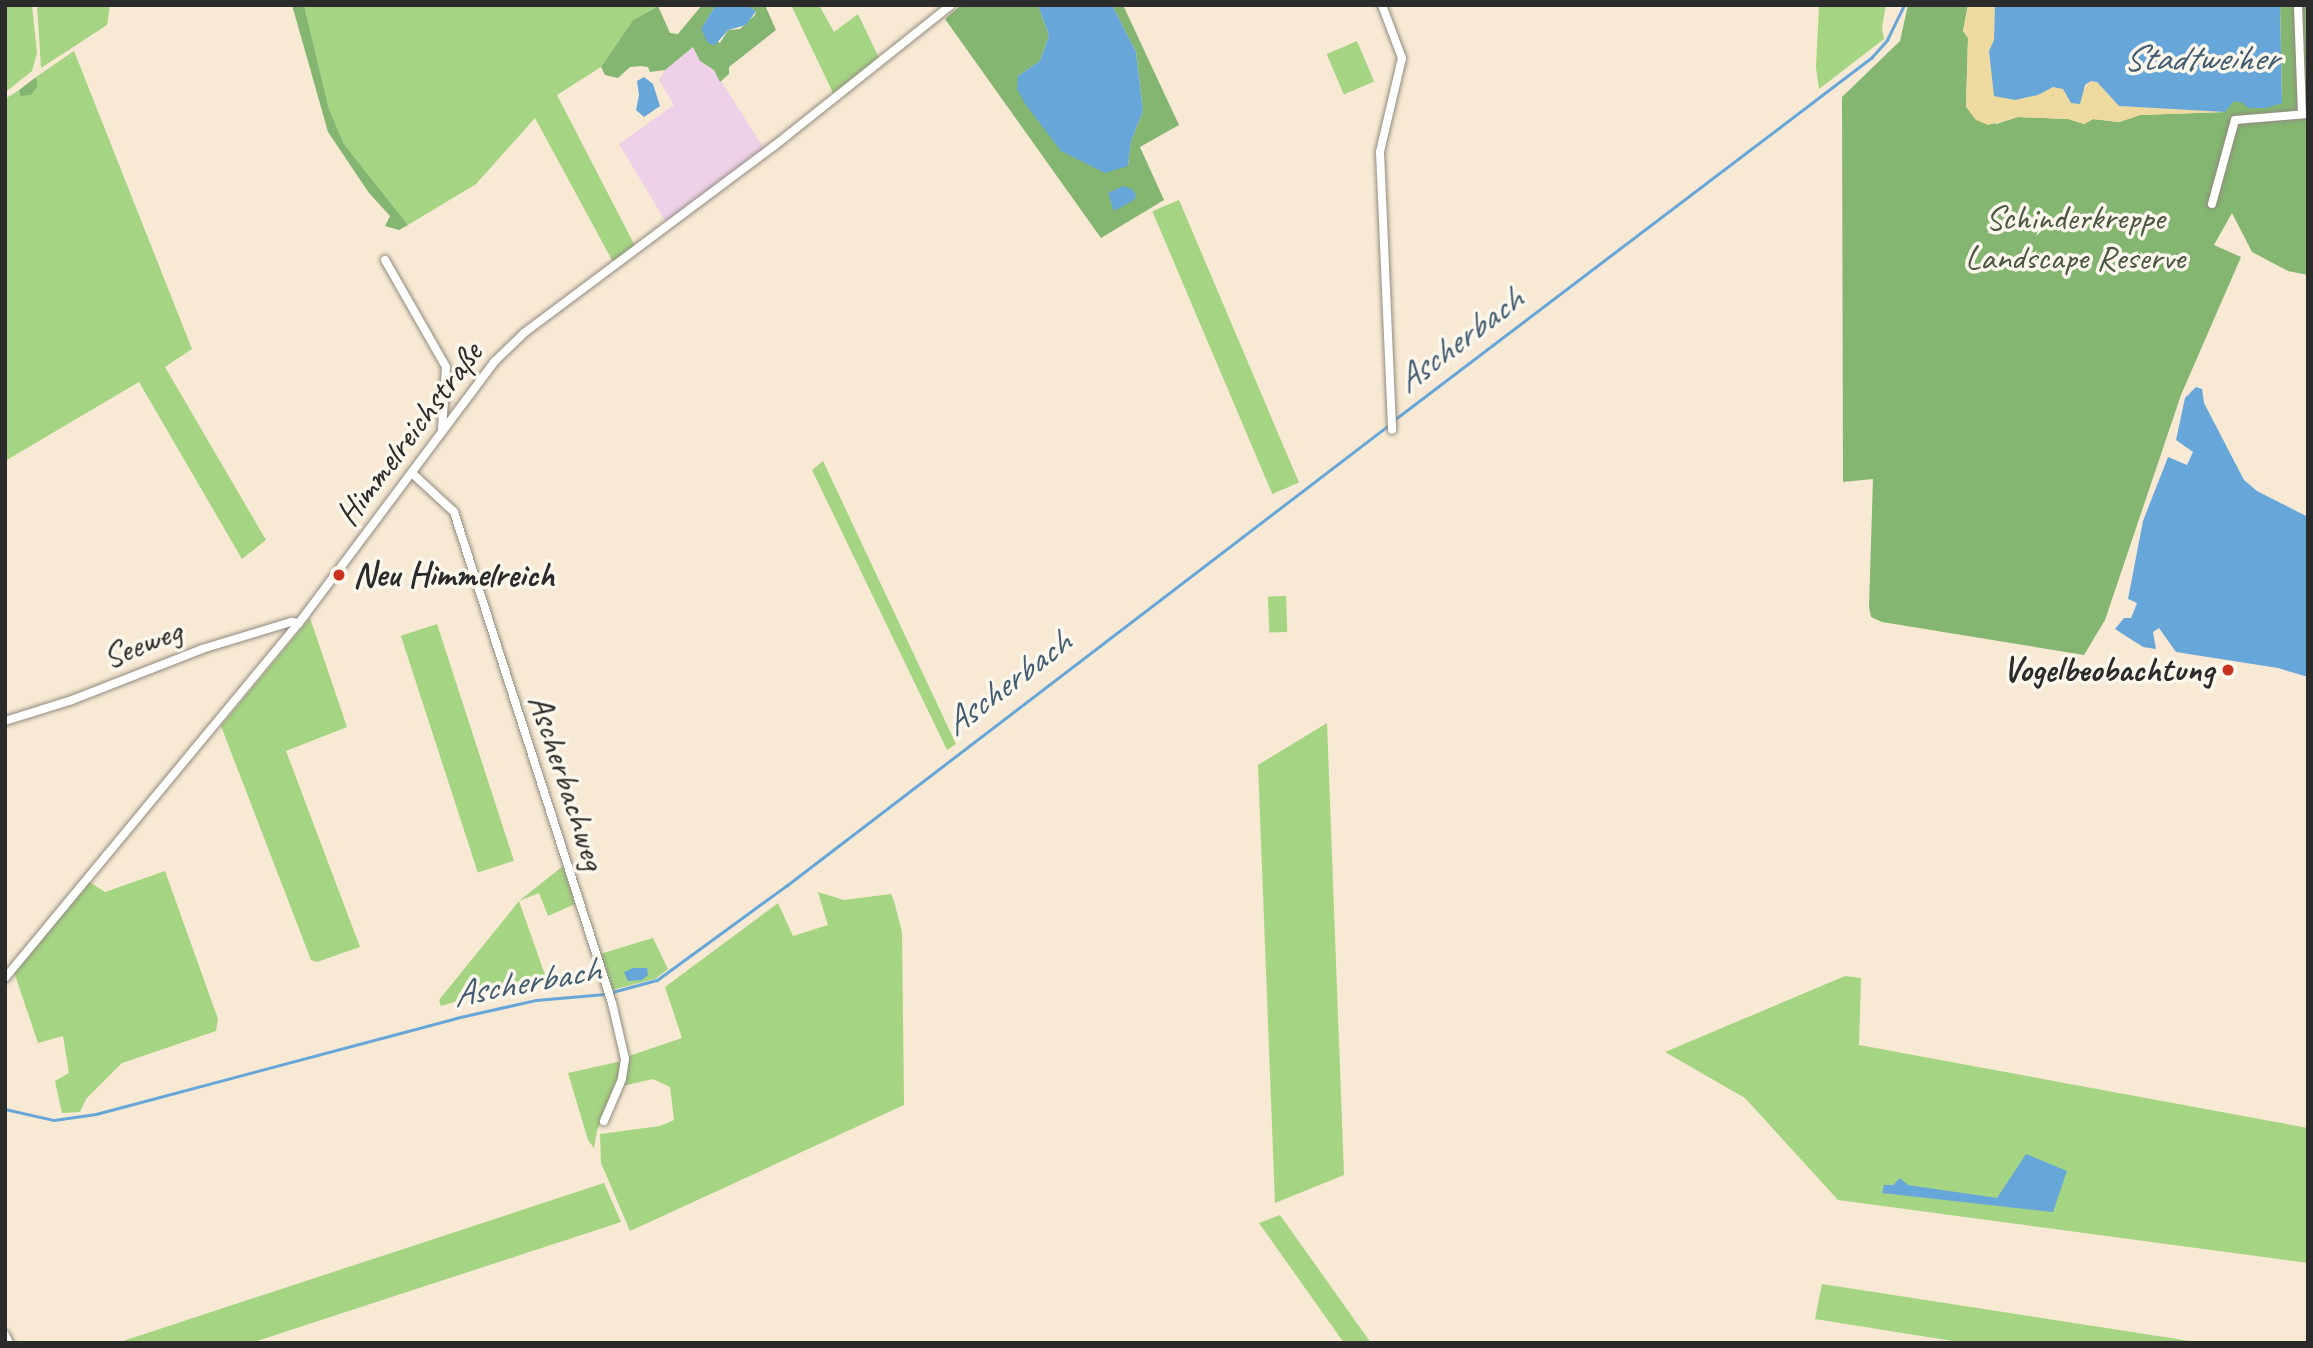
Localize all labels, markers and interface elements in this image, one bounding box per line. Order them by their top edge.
water label: Stadtweiher [2123,36,2277,80]
park label: Schinderkreppe Landscape Reserve [1965,197,2185,279]
water label: Ascherbach [1387,278,1531,402]
street label: Himmelreichstraße [326,334,492,534]
place label: Neu Himmelreich [353,554,555,596]
marker: Neu Himmelreich [331,567,347,583]
street label: Seeweg [97,610,187,678]
water label: Ascherbach [935,621,1079,745]
place label: Vogelbeobachtung [2003,649,2214,691]
marker: Vogelbeobachtung [2220,662,2236,678]
street label: Ascherbachweg [519,689,615,875]
water label: Ascherbach [449,947,603,1017]

